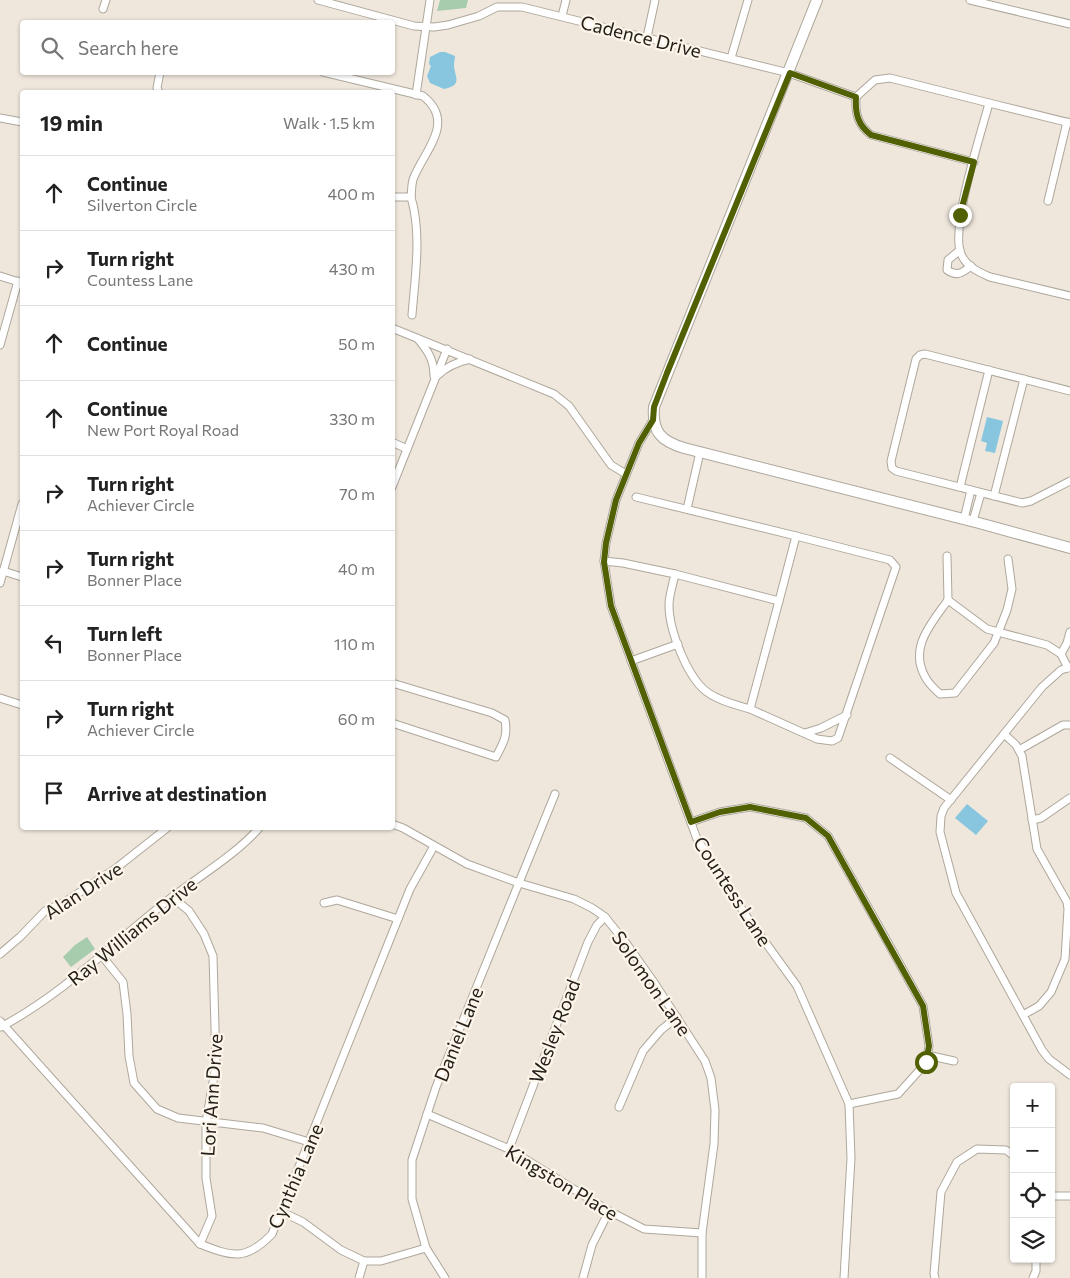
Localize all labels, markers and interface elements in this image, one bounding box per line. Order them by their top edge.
street label: Cadence Drive [578,10,704,62]
search box [20,20,395,75]
icon: search [38,34,66,62]
text: Search here [78,36,178,59]
text: 19 min [40,110,103,135]
text: Walk · 1.5 km [283,113,375,132]
text: Continue [87,172,167,195]
icon: ahead [40,179,68,207]
text: 400 m [327,184,375,203]
text: Silverton Circle [87,195,197,214]
route end [949,204,972,227]
text: Turn right [87,247,174,270]
icon: right [40,254,68,282]
text: 430 m [329,259,375,278]
text: Countess Lane [87,270,193,289]
icon: ahead [40,329,68,357]
text: Continue [87,332,167,355]
text: 50 m [338,334,375,353]
text: Continue [87,397,167,420]
icon: ahead [40,404,68,432]
text: 330 m [329,409,375,428]
text: New Port Royal Road [87,420,239,439]
text: Turn right [87,472,174,495]
icon: right [40,479,68,507]
text: 70 m [339,484,375,503]
text: Achiever Circle [87,495,195,514]
text: Turn right [87,547,174,570]
icon: right [40,554,68,582]
text: 40 m [338,559,375,578]
text: Bonner Place [87,570,182,589]
text: Turn left [87,622,162,645]
icon: left [40,629,68,657]
text: 110 m [334,634,375,653]
text: Bonner Place [87,645,182,664]
text: Turn right [87,697,174,720]
icon: right [40,704,68,732]
text: 60 m [338,709,375,728]
text: Achiever Circle [87,720,195,739]
icon: arrive [40,779,68,807]
text: Arrive at destination [87,782,267,805]
street label: Countess Lane [689,832,777,950]
street label: Alan Drive [40,856,126,924]
street label: Ray Williams Drive [63,872,201,990]
street label: Solomon Lane [607,926,697,1040]
street label: Wesley Road [524,976,584,1086]
street label: Daniel Lane [429,983,487,1085]
street label: Lori Ann Drive [195,1033,227,1157]
route start [915,1051,938,1074]
map controls [1010,1083,1055,1263]
button: + [1010,1083,1055,1128]
street label: Cynthia Lane [262,1120,328,1232]
button: − [1010,1128,1055,1173]
street label: Kingston Place [502,1139,622,1225]
button: locate [1010,1173,1055,1218]
button: layers [1010,1218,1055,1263]

